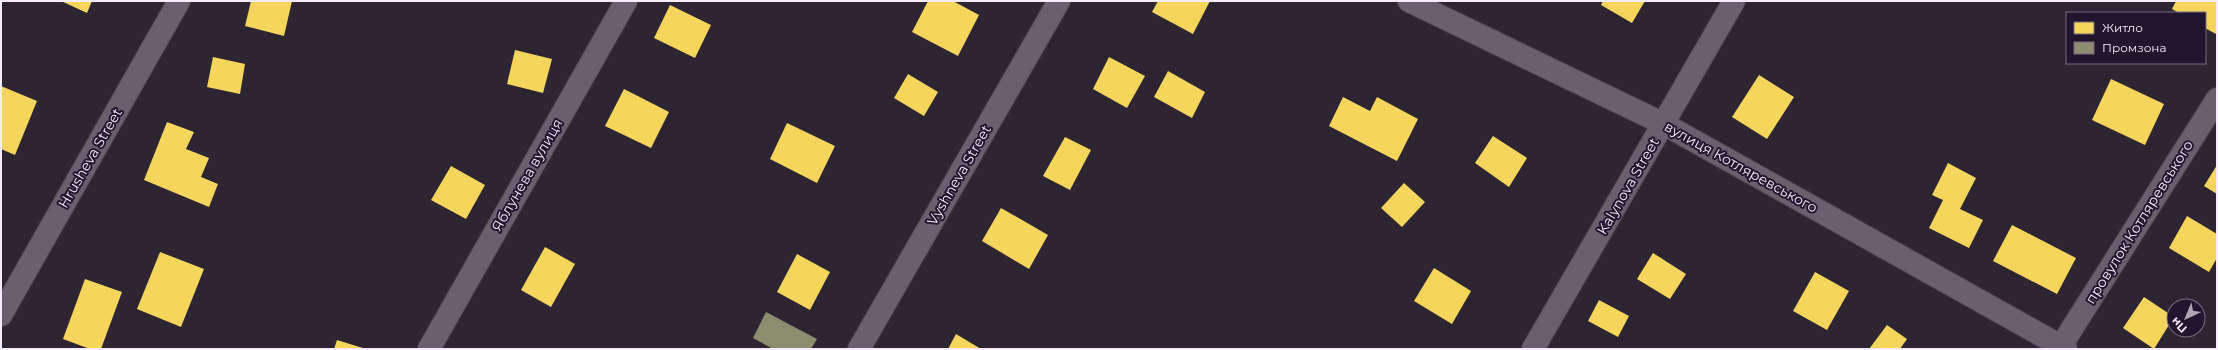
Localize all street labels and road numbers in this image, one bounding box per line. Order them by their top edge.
street label: Hrusheva Street [54,104,126,211]
street label: Яблунева вулиця [487,115,567,235]
street label: вулиця Котляревського [1661,117,1821,217]
street label: Vyshneva Street [923,121,995,228]
street label: Kalynova Street [1593,134,1663,238]
street label: провулок Котляревського [2081,137,2197,307]

